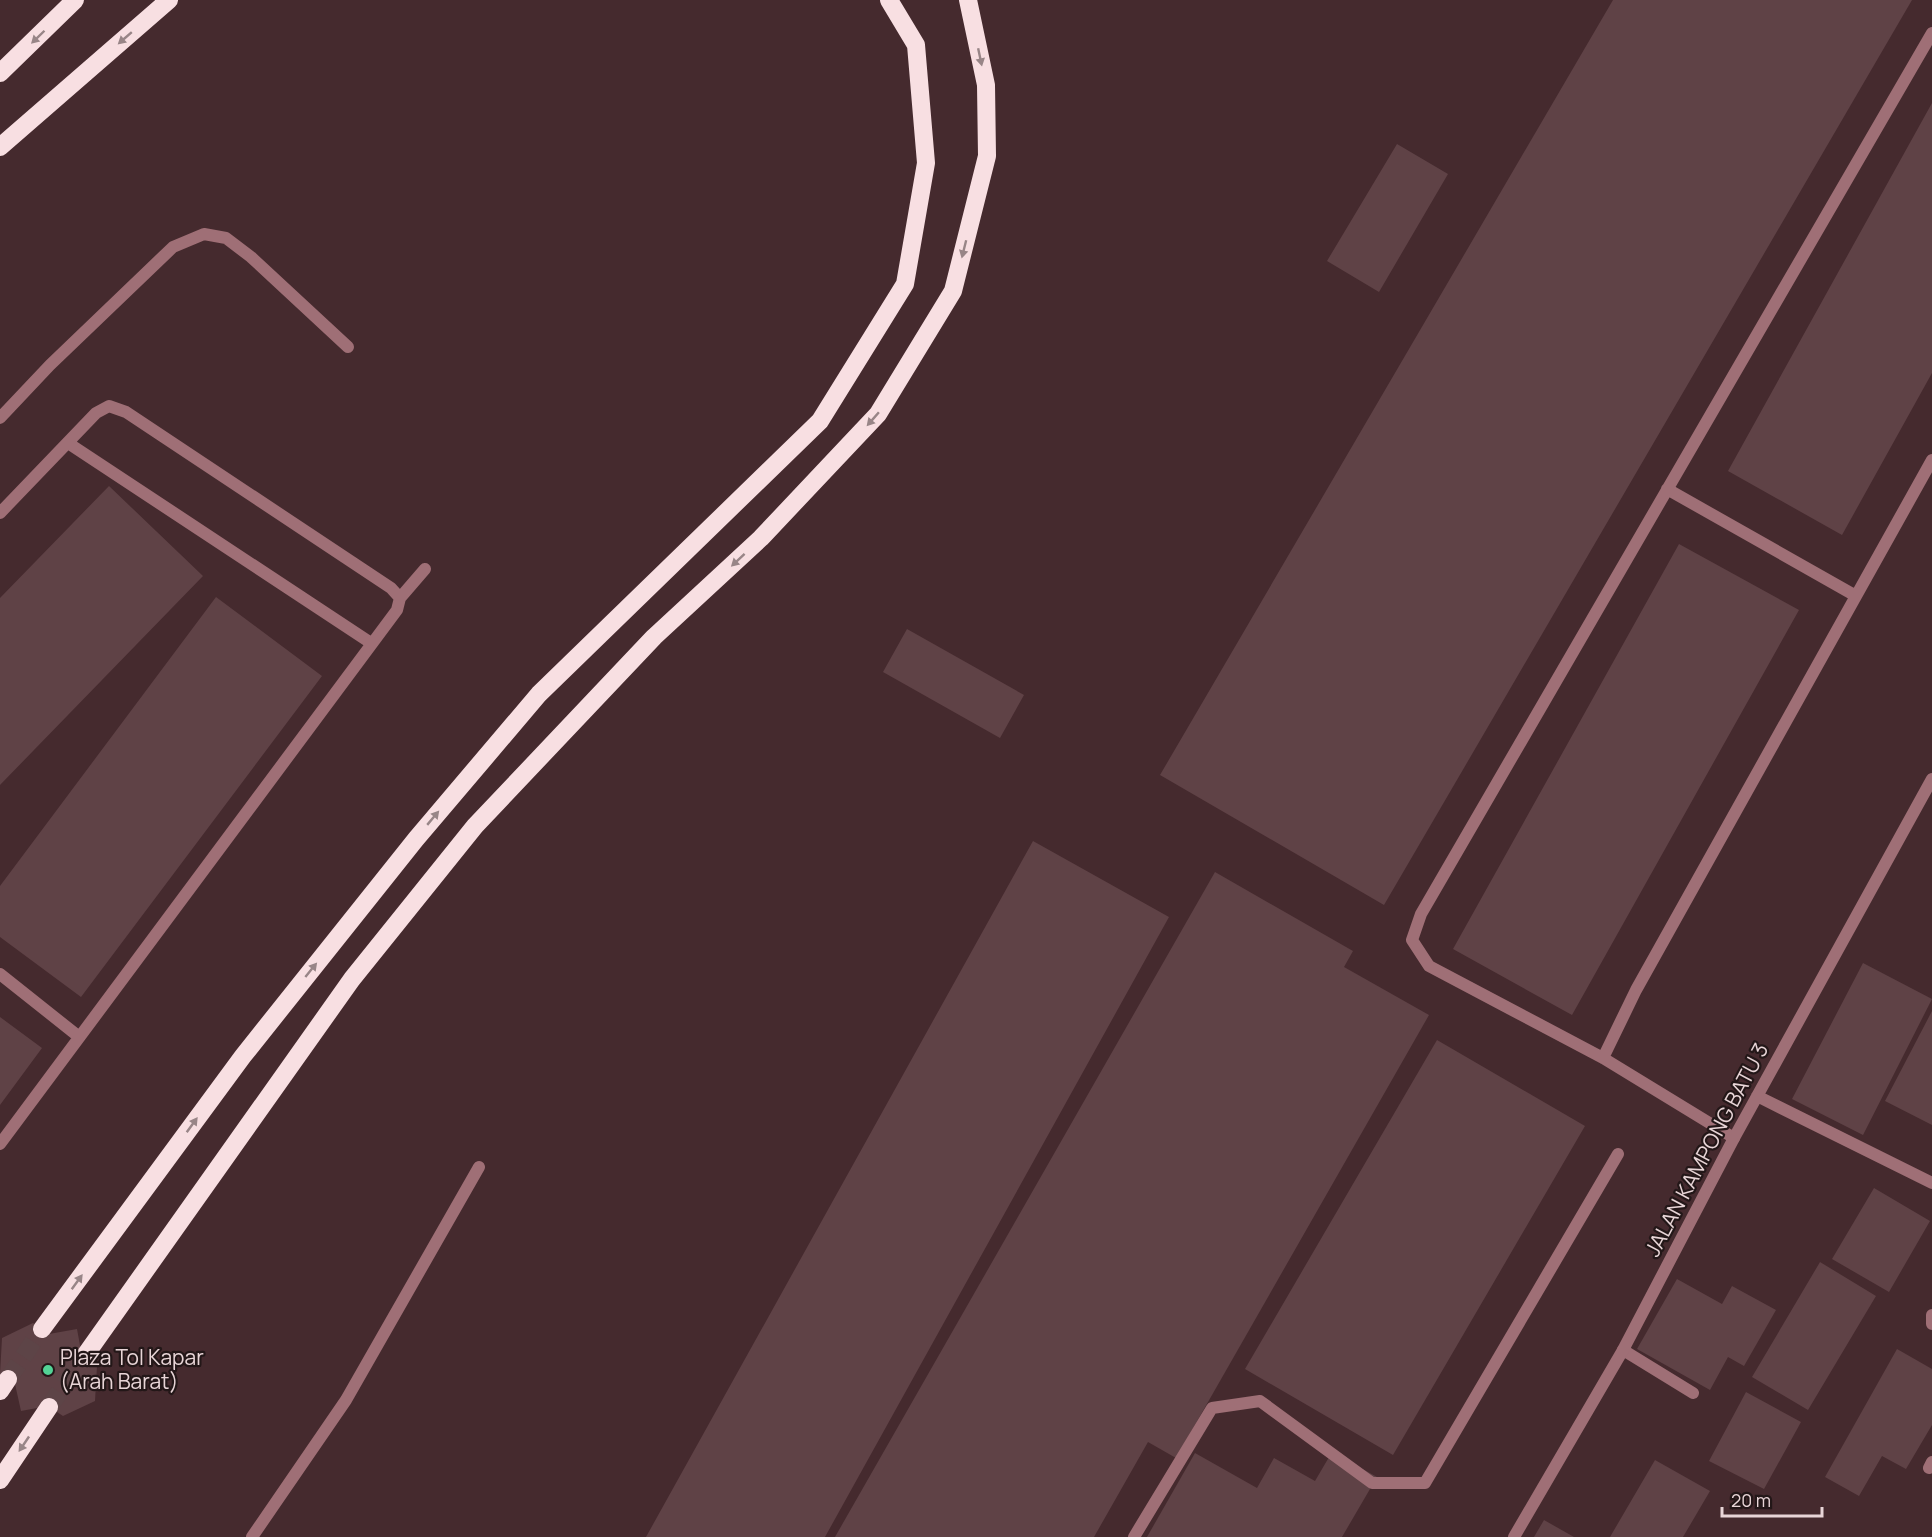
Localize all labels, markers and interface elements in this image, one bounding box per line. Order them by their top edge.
one-way arrow [31,29,45,43]
one-way arrow [118,31,133,44]
one-way arrow [976,48,985,67]
one-way arrow [958,240,968,258]
one-way arrow [867,411,880,426]
one-way arrow [731,553,746,566]
one-way arrow [427,810,440,826]
one-way arrow [305,962,318,978]
street label: JALAN KAMPONG BATU 3 [1638,1038,1774,1261]
one-way arrow [186,1117,198,1133]
one-way arrow [71,1274,83,1290]
place label: Plaza Tol Kapar (Arah Barat) [60,1343,204,1395]
marker: Plaza Tol Kapar (Arah Barat) [41,1363,55,1377]
one-way arrow [19,1435,30,1452]
scale bar [1722,1480,1822,1518]
text: 20 m [1731,1488,1771,1512]

